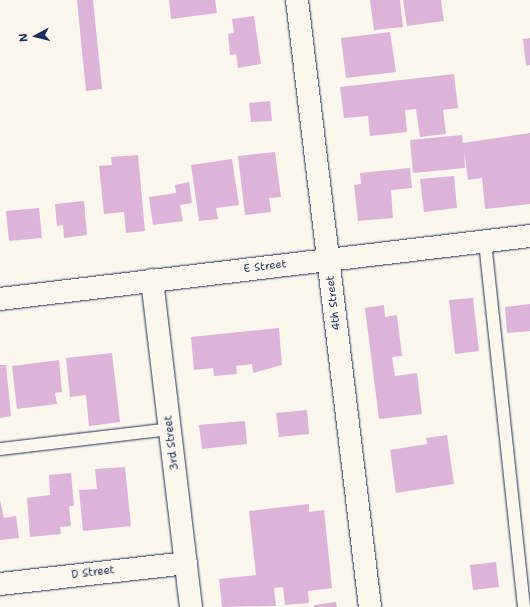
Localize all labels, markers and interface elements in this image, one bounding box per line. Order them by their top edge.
north arrow [16,16,56,56]
text: N [16,32,32,43]
street label: E Street [243,258,287,276]
street label: 4th Street [324,275,344,331]
street label: 3rd Street [162,415,182,471]
street label: D Street [71,564,115,582]

